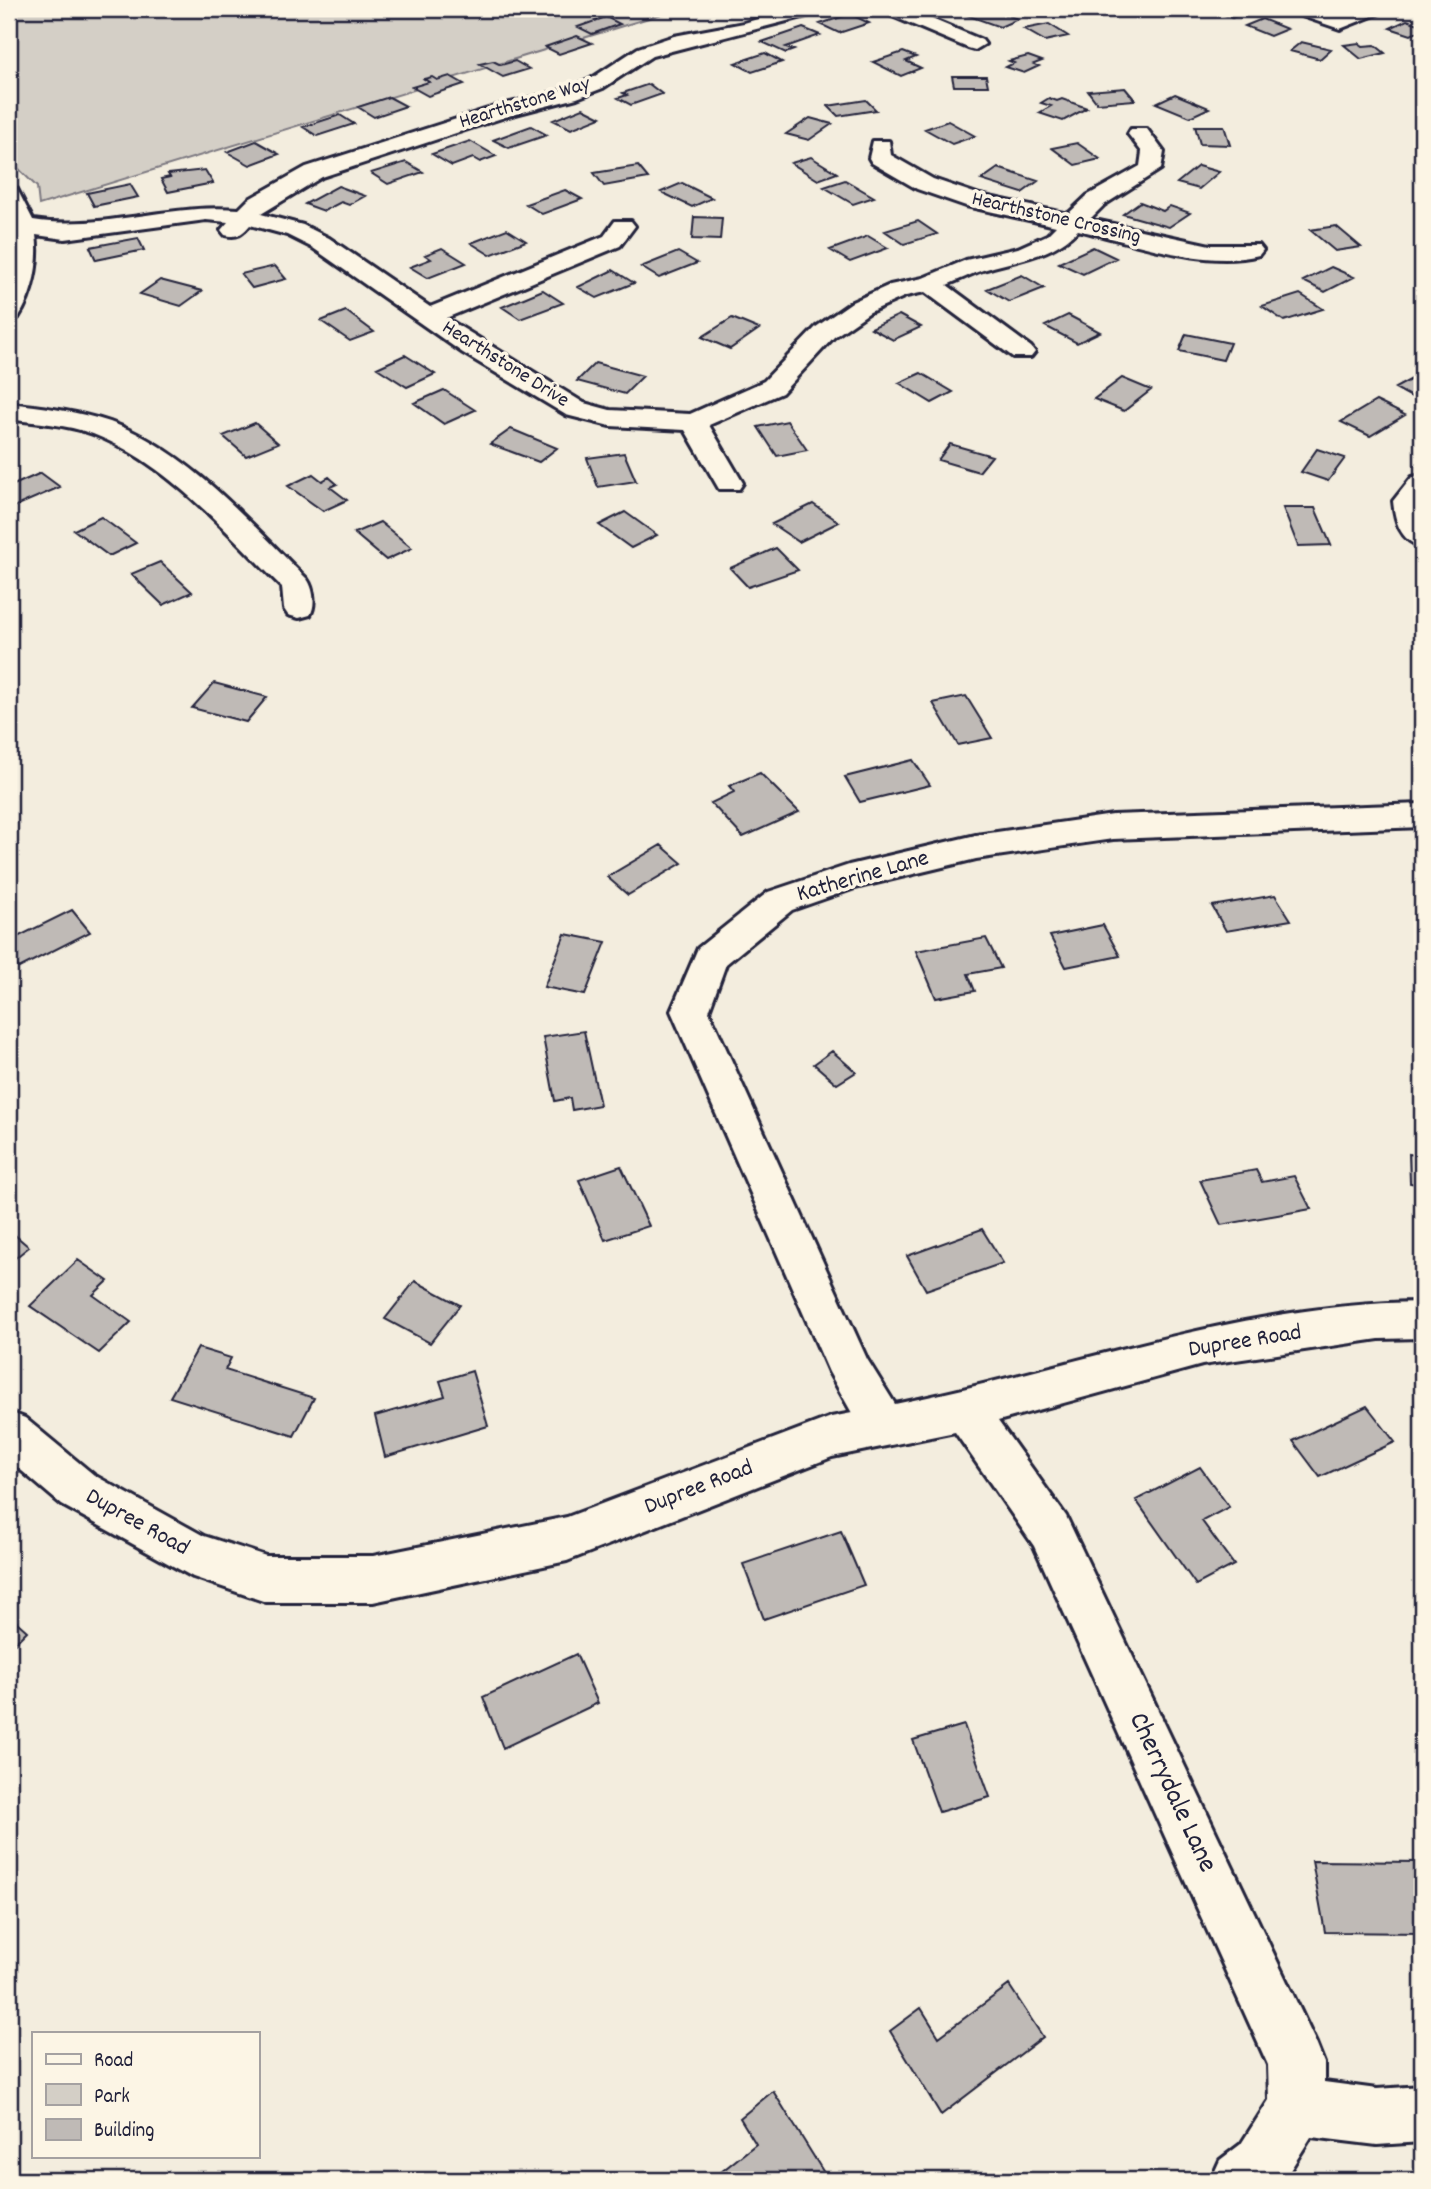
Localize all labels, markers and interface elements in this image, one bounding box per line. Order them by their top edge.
street label: Hearthstone Way [456,70,594,138]
street label: Hearthstone Crossing [969,185,1143,253]
street label: Hearthstone Drive [436,314,574,416]
street label: Katherine Lane [793,842,933,912]
street label: Dupree Road [1186,1316,1304,1368]
street label: Dupree Road [640,1452,758,1524]
street label: Dupree Road [79,1480,195,1566]
street label: Cherrydale Lane [1116,1706,1226,1880]
legend [32,2032,259,2158]
text: Road [94,2047,133,2077]
text: Park [94,2083,130,2113]
text: Building [94,2117,154,2147]

